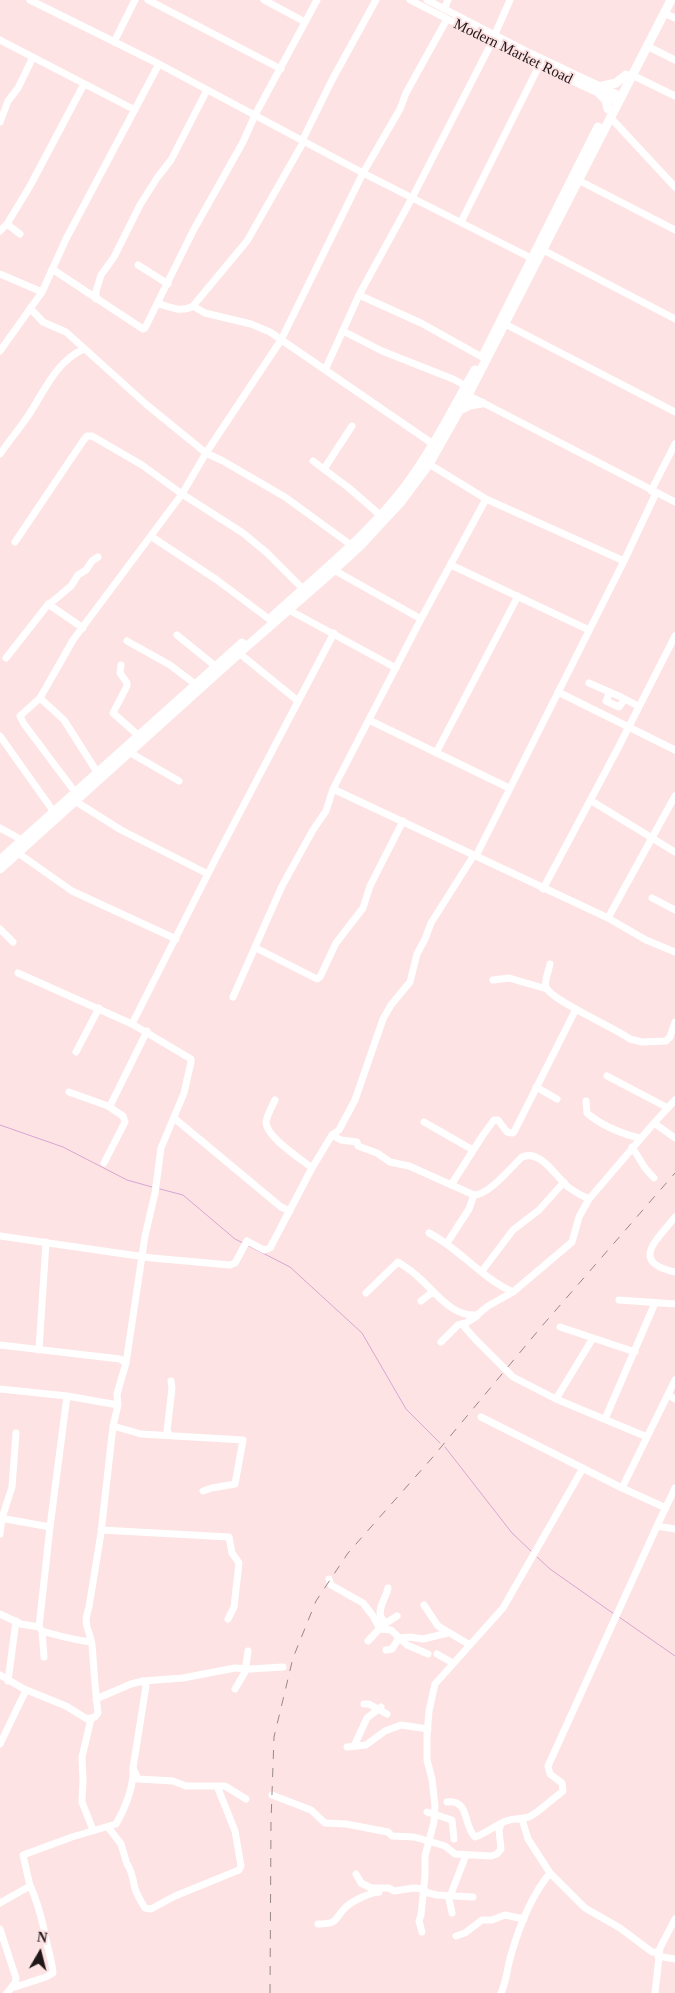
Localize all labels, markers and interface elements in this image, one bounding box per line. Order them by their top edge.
street label: Modern Market Road [451,15,575,89]
north arrow [15,1928,65,1978]
text: N [36,1930,48,1946]

